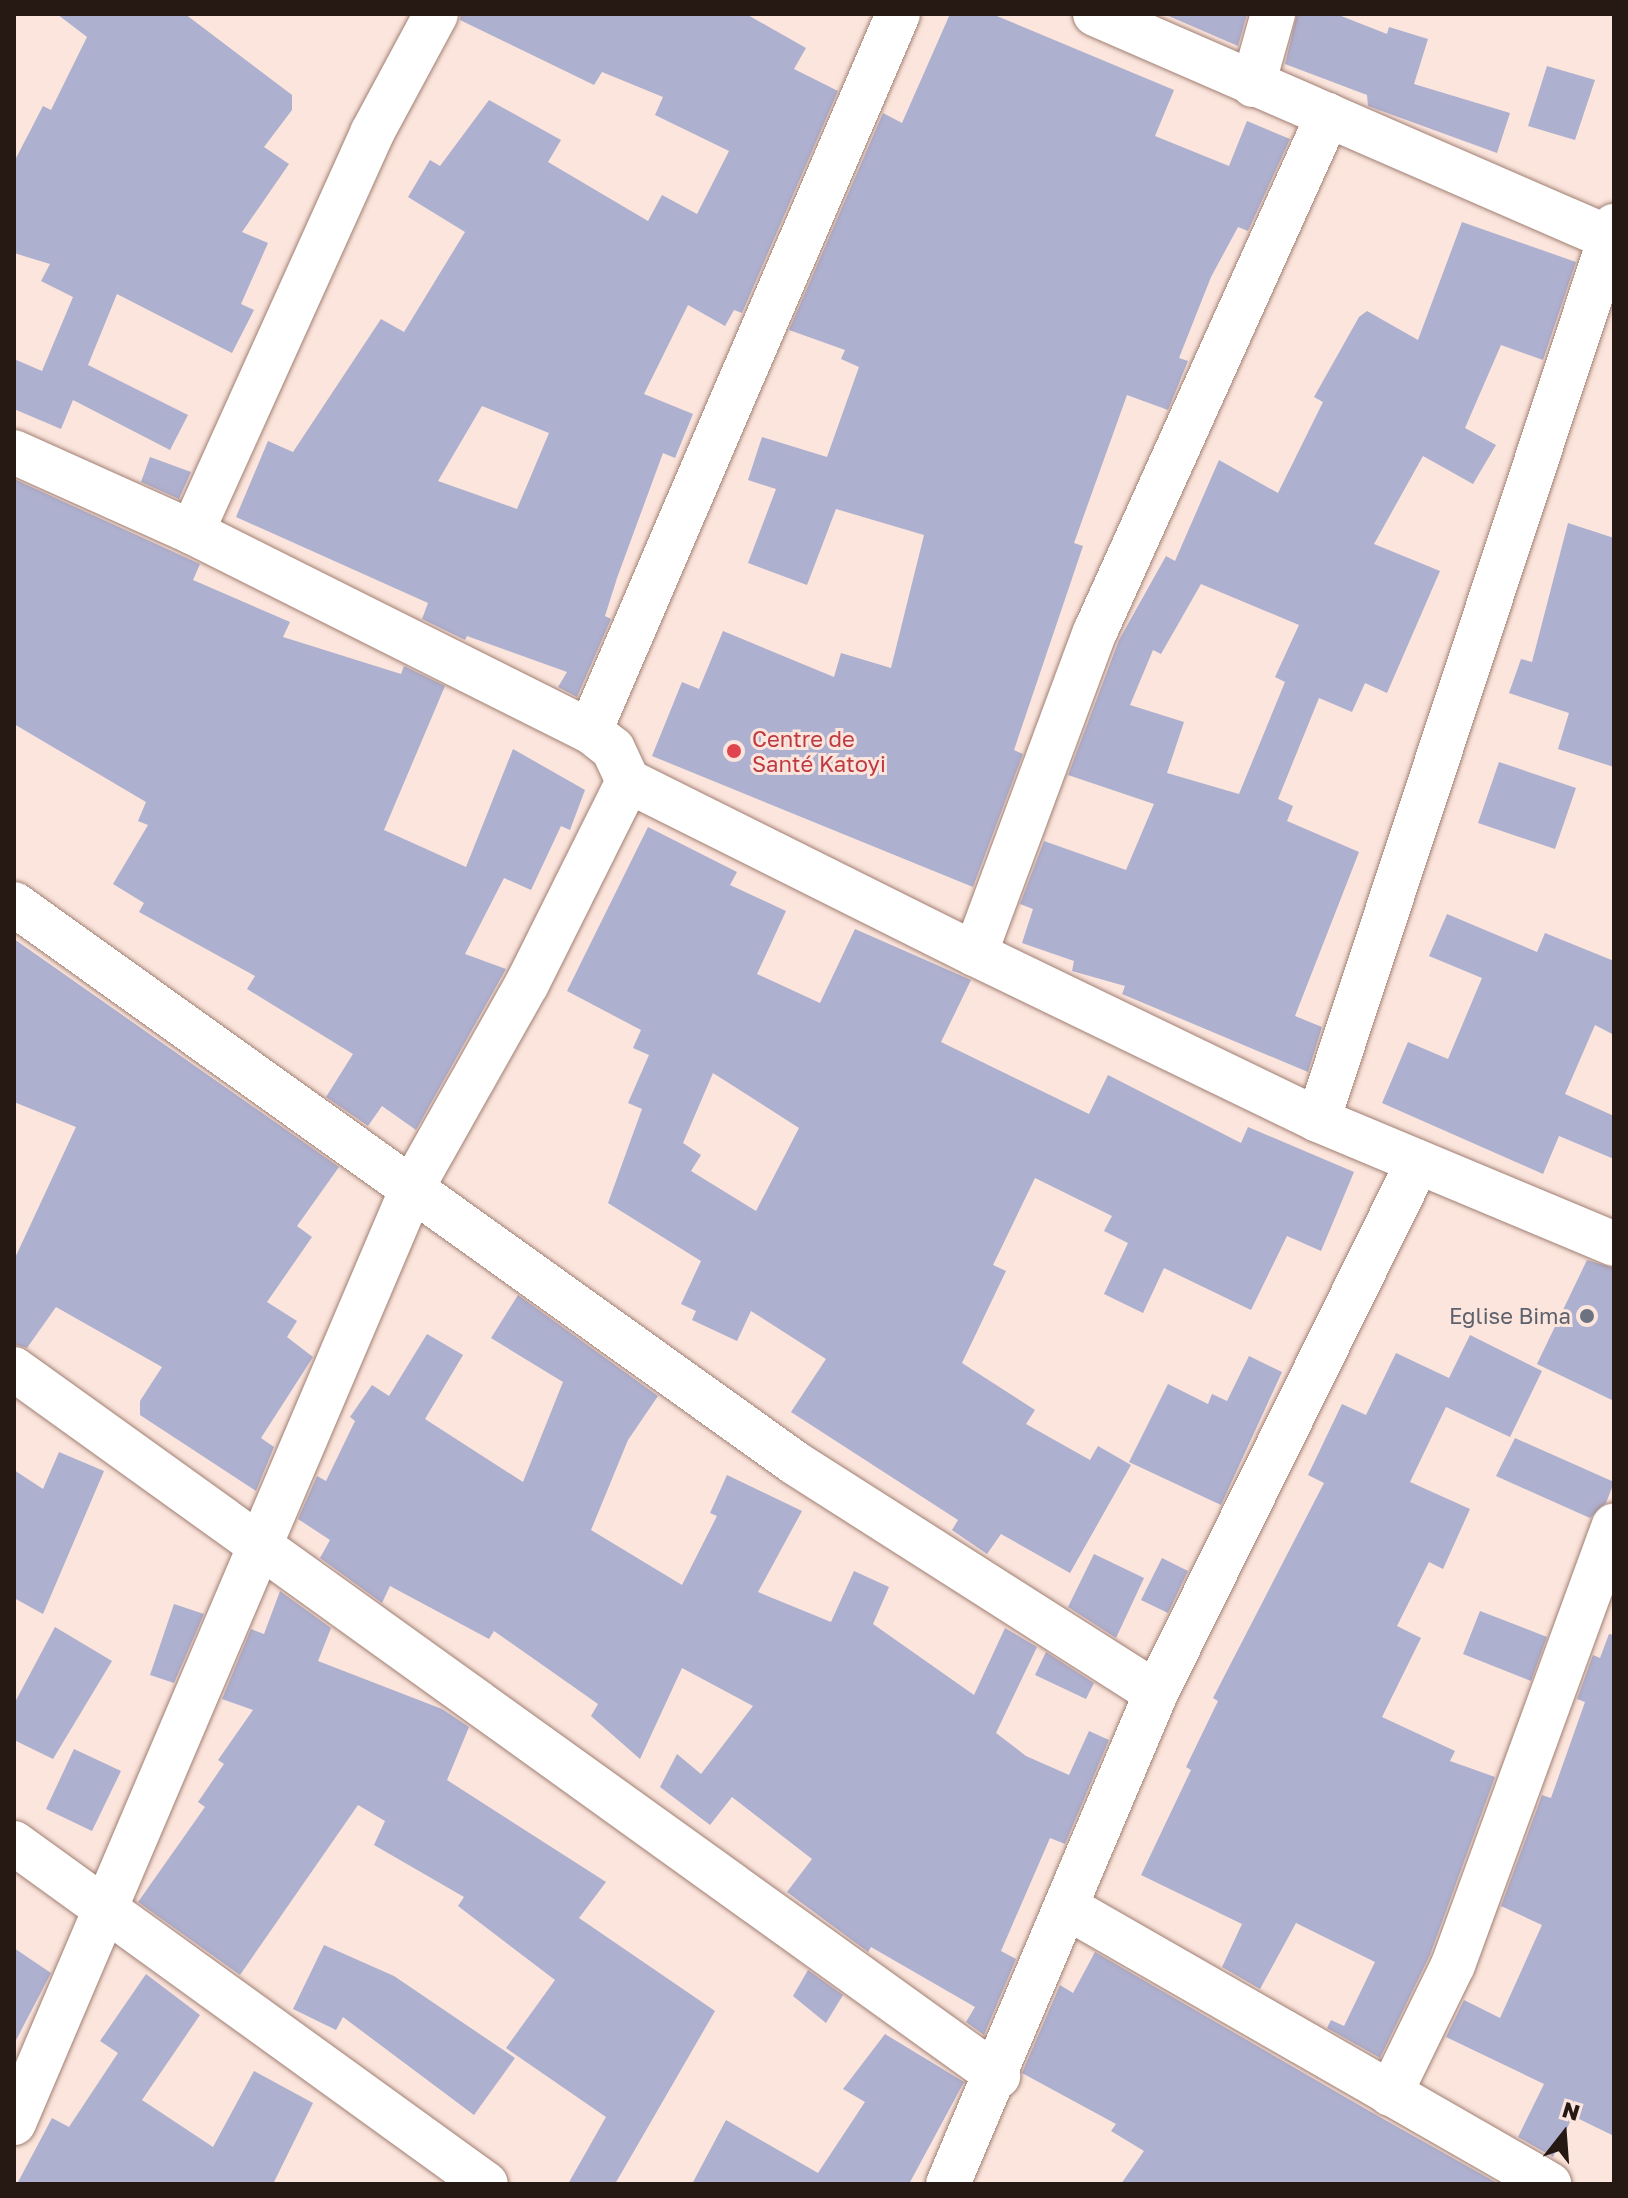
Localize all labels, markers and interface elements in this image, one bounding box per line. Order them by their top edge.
place label: Centre de Santé Katoyi [752,725,886,776]
marker: Centre de Santé Katoyi [723,740,745,762]
place label: Eglise Bima [1449,1303,1571,1329]
marker: Eglise Bima [1578,1307,1596,1325]
north arrow [1524,2094,1604,2174]
text: N [1559,2095,1583,2126]

